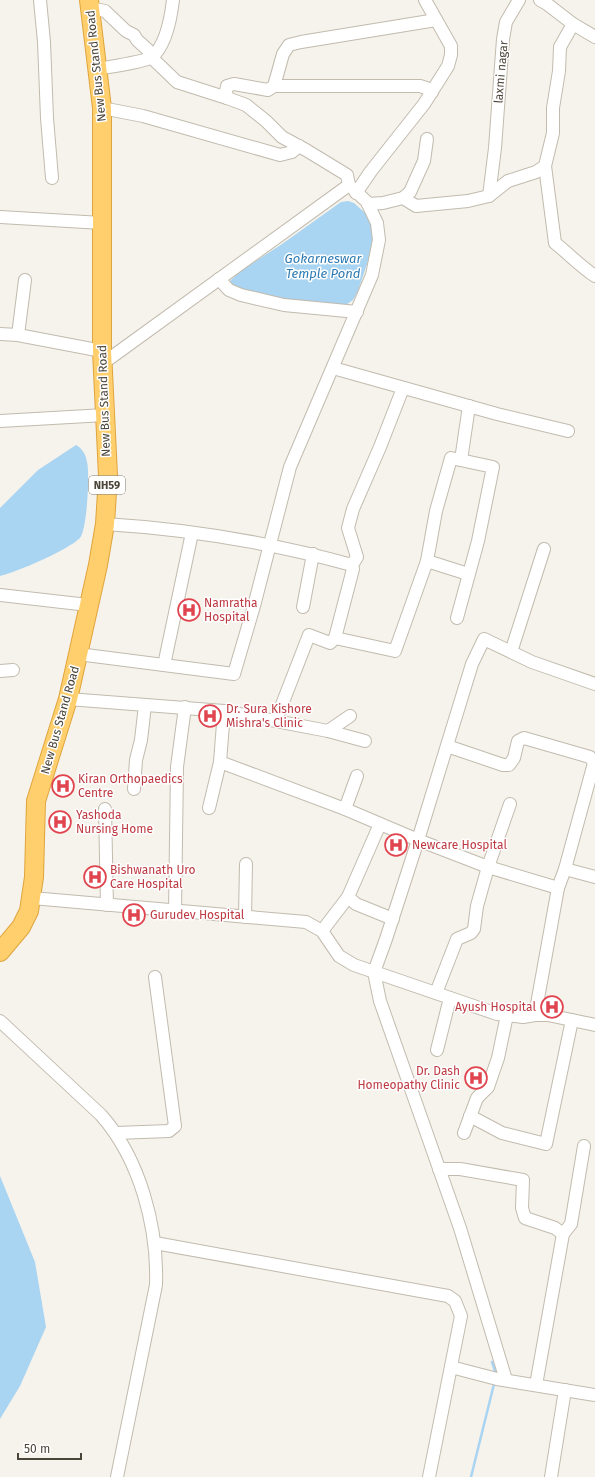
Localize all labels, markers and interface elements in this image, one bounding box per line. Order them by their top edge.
street label: New Bus Stand Road [83,10,109,122]
street label: laxmi nagar [491,40,511,104]
water label: Gokarneswar Temple Pond [285,251,362,281]
street label: New Bus Stand Road [95,345,113,457]
road number: NH59 [89,476,125,494]
place label: Namratha Hospital [204,596,258,624]
hospital icon: Namratha Hospital [176,597,202,623]
street label: New Bus Stand Road [38,664,82,776]
place label: Dr. Sura Kishore Mishra's Clinic [226,702,312,730]
hospital icon: Dr. Sura Kishore Mishra's Clinic [197,703,223,729]
place label: Kiran Orthopaedics Centre [78,772,183,800]
hospital icon: Kiran Orthopaedics Centre [50,773,76,799]
place label: Yashoda Nursing Home [76,808,153,836]
hospital icon: Yashoda Nursing Home [47,809,73,835]
hospital icon: Newcare Hospital [383,832,409,858]
place label: Newcare Hospital [412,838,507,852]
place label: Bishwanath Uro Care Hospital [110,863,196,891]
hospital icon: Bishwanath Uro Care Hospital [82,864,108,890]
hospital icon: Gurudev Hospital [121,902,147,928]
place label: Gurudev Hospital [150,908,245,922]
hospital icon: Ayush Hospital [539,994,565,1020]
place label: Ayush Hospital [455,1000,536,1014]
place label: Dr. Dash Homeopathy Clinic [357,1064,460,1092]
hospital icon: Dr. Dash Homeopathy Clinic [463,1065,489,1091]
scale bar [18,1435,81,1461]
text: 50 m [24,1442,50,1456]

